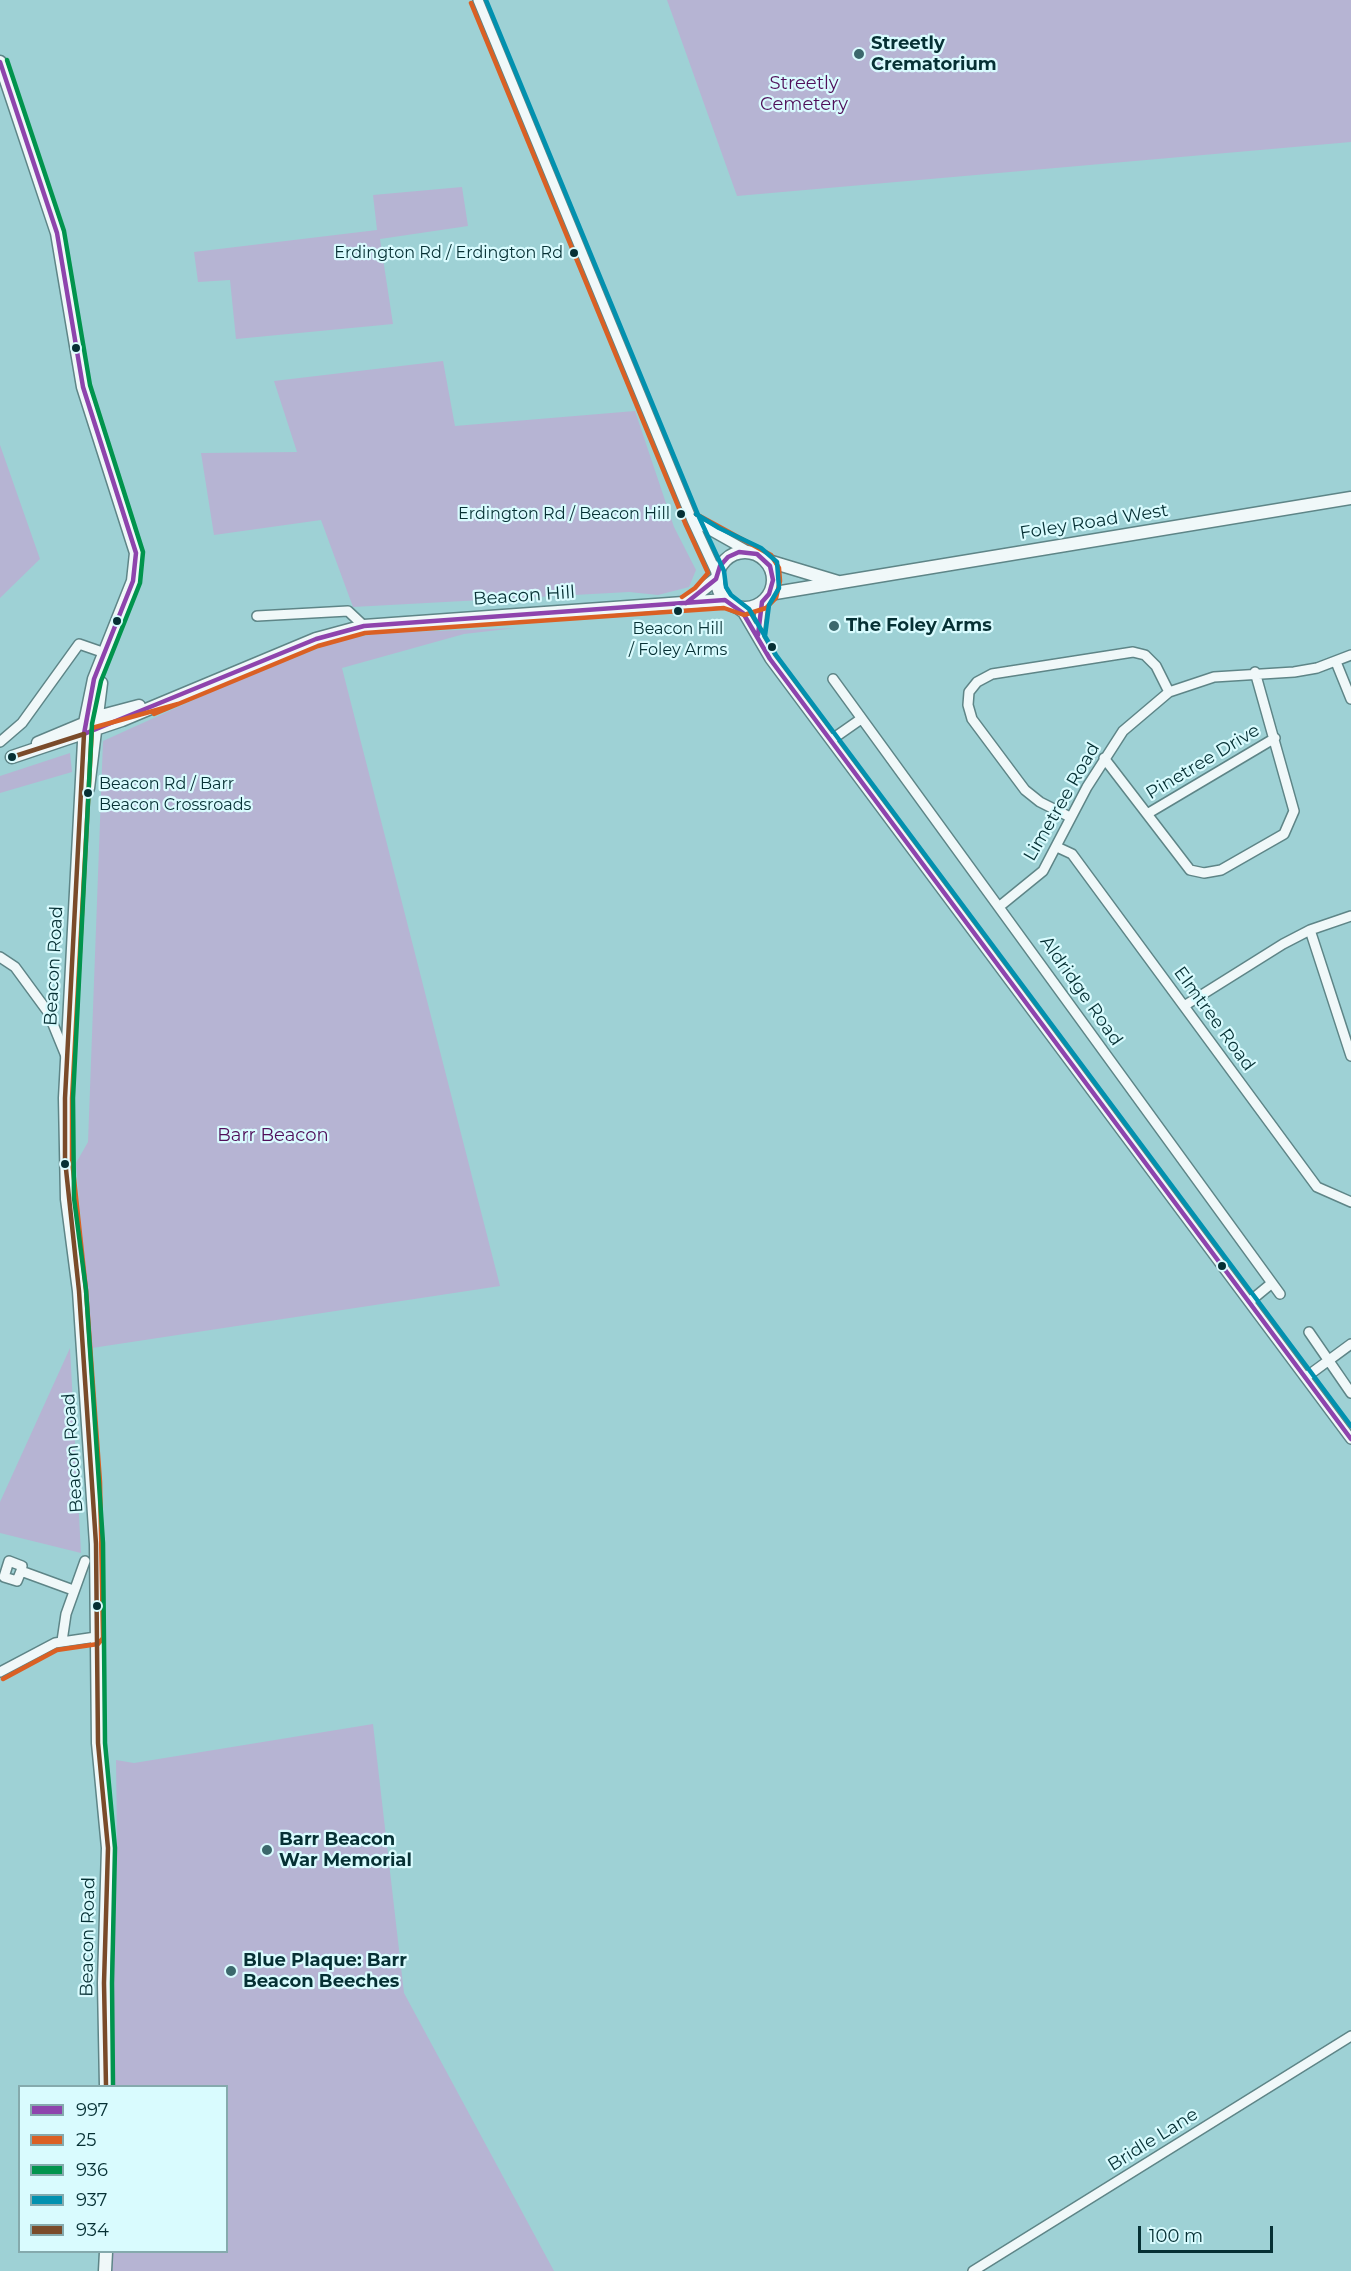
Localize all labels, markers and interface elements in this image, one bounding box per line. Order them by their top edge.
place label: Streetly Crematorium [871,33,997,76]
marker: Streetly Crematorium [852,47,866,61]
park label: Streetly Cemetery [760,73,848,116]
place label: Erdington Rd / Erdington Rd [334,243,563,263]
marker: Erdington Rd / Erdington Rd [568,247,580,259]
unlabelled marker [70,342,82,354]
street label: Foley Road West [1018,500,1170,544]
place label: Erdington Rd / Beacon Hill [458,504,670,524]
marker: Erdington Rd / Beacon Hill [675,508,687,520]
street label: Beacon Hill [472,582,576,610]
marker: Beacon Hill / Foley Arms [672,605,684,617]
unlabelled marker [111,615,123,627]
place label: The Foley Arms [846,615,992,637]
place label: Beacon Hill / Foley Arms [629,619,727,657]
marker: The Foley Arms [827,619,841,633]
unlabelled marker [766,641,778,653]
street label: Pinetree Drive [1142,720,1264,804]
street label: Limetree Road [1019,739,1105,865]
unlabelled marker [6,751,18,763]
place label: Beacon Rd / Barr Beacon Crossroads [99,774,251,812]
marker: Beacon Rd / Barr Beacon Crossroads [82,787,94,799]
street label: Beacon Road [40,906,68,1026]
street label: Aldridge Road [1035,932,1127,1050]
street label: Elmtree Road [1169,963,1259,1075]
park label: Barr Beacon [217,1125,329,1147]
unlabelled marker [59,1158,71,1170]
unlabelled marker [1216,1260,1228,1272]
street label: Beacon Road [58,1392,88,1514]
unlabelled marker [91,1600,103,1612]
place label: Barr Beacon War Memorial [279,1829,412,1872]
marker: Barr Beacon War Memorial [260,1843,274,1857]
street label: Beacon Road [76,1877,100,1997]
place label: Blue Plaque: Barr Beacon Beeches [243,1950,407,1992]
marker: Blue Plaque: Barr Beacon Beeches [224,1964,238,1978]
legend [18,2085,228,2253]
text: 997 [76,2099,108,2121]
street label: Bridle Lane [1104,2104,1202,2176]
text: 25 [76,2129,96,2151]
text: 936 [76,2159,108,2181]
text: 937 [76,2189,107,2211]
scale bar [1141,2214,1276,2252]
text: 934 [76,2219,109,2241]
text: 100 m [1149,2225,1203,2247]

